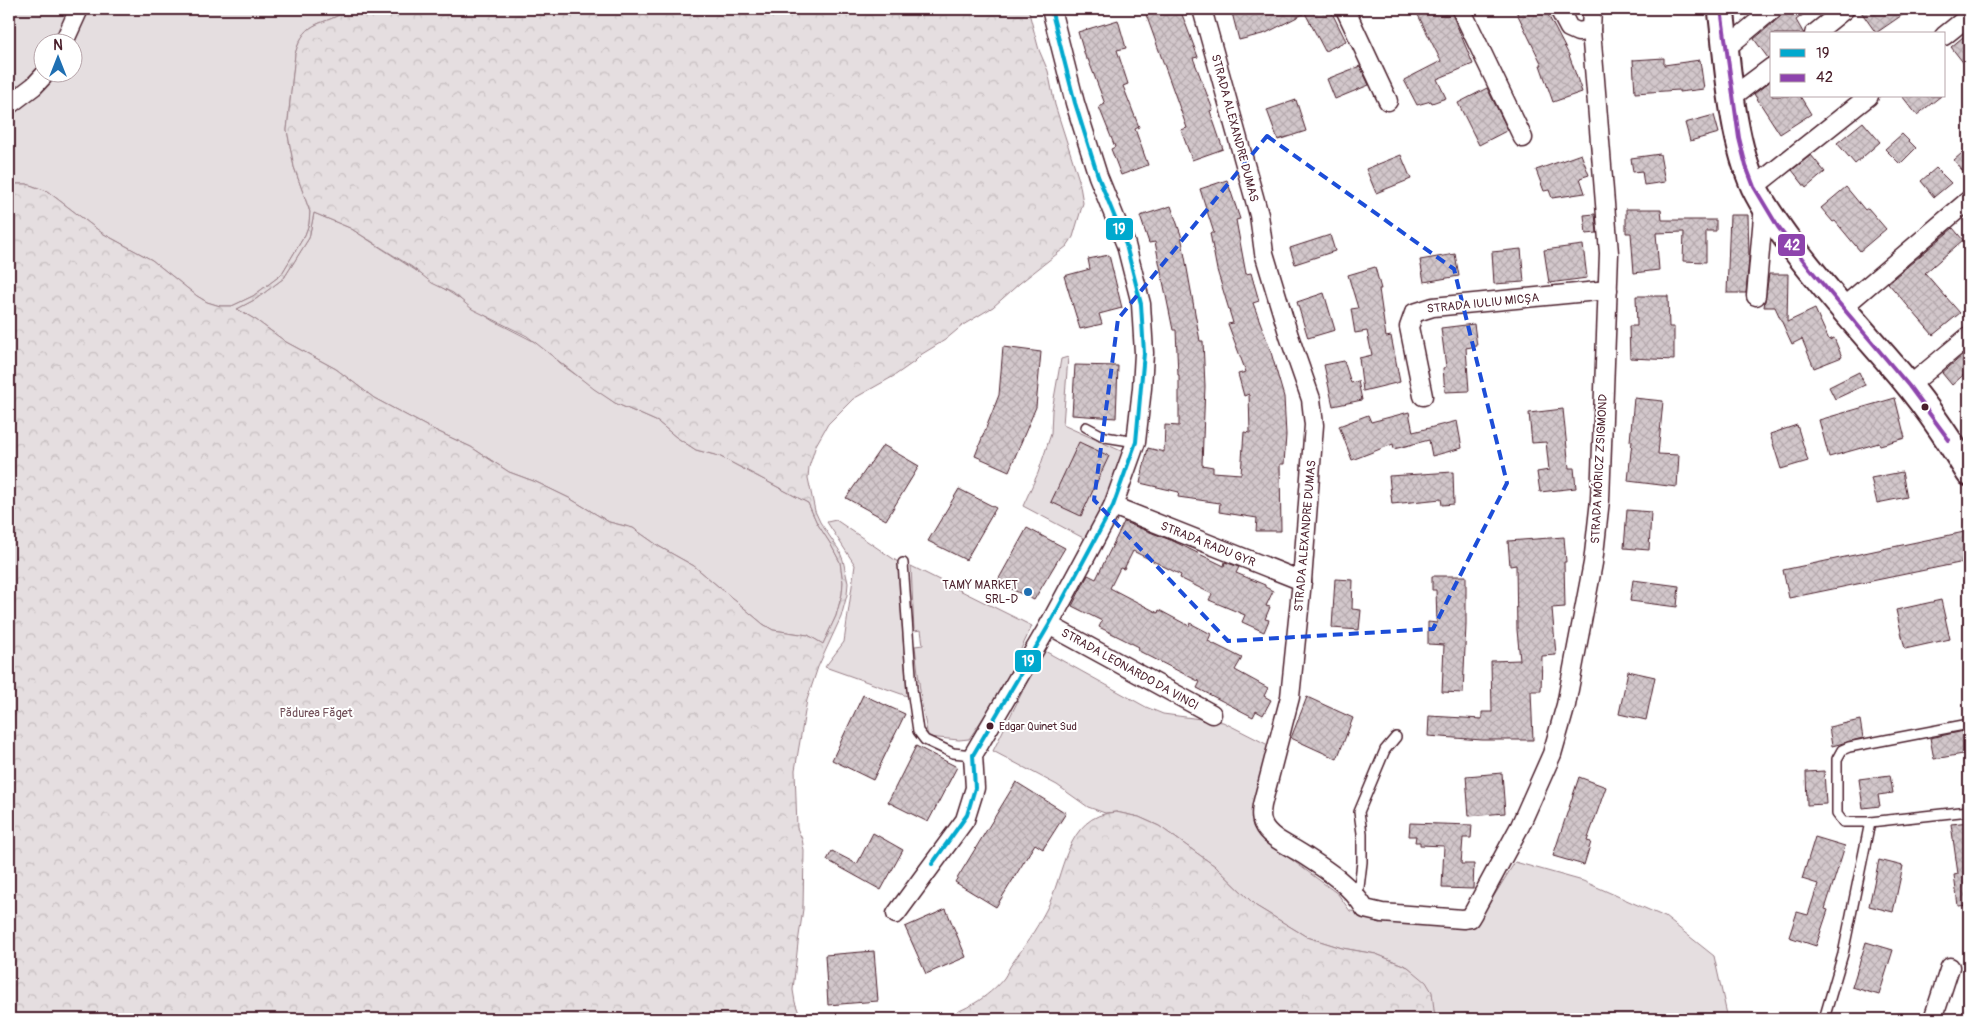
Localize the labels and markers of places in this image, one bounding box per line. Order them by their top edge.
unlabelled marker [1920,402,1930,412]
place label: TAMY MARKET SRL-D [942,578,1018,607]
marker: TAMY MARKET SRL-D [1022,586,1034,598]
place label: Edgar Quinet Sud [999,720,1077,733]
marker: Edgar Quinet Sud [985,721,995,731]

